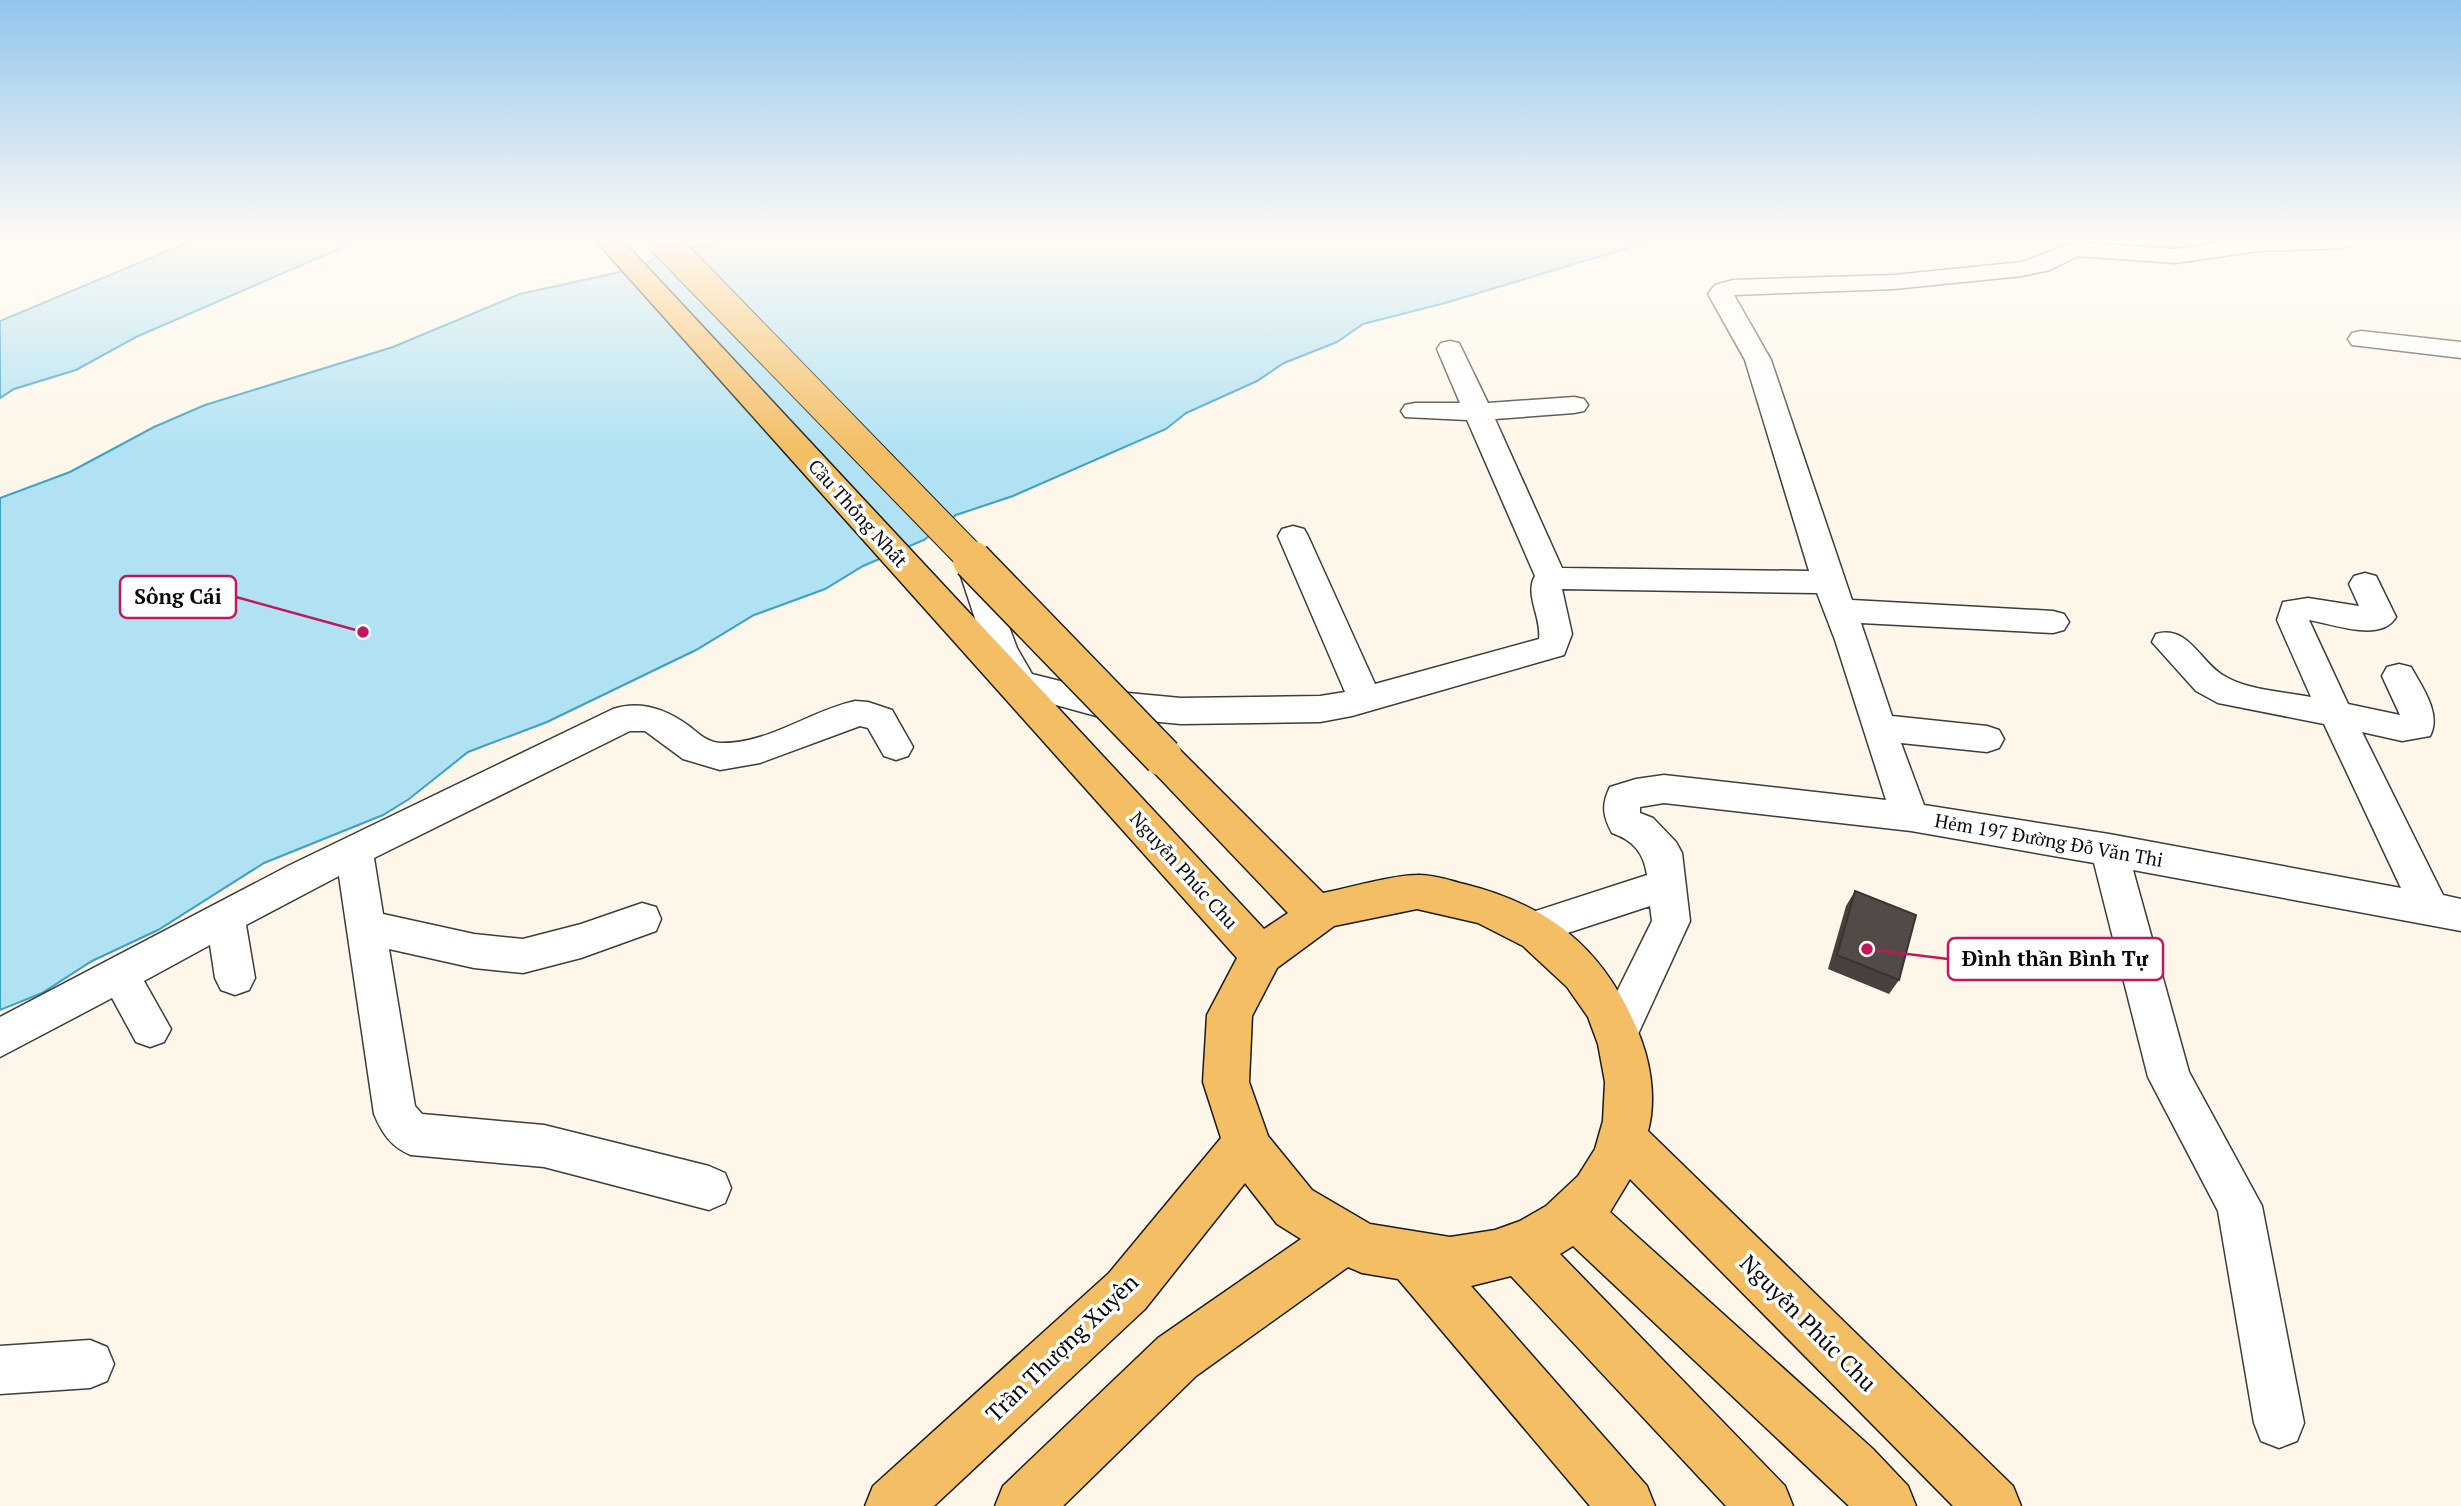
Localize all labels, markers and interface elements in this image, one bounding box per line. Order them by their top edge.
street label: Cầu Thống Nhất [803,453,914,572]
callout: Sông Cái [120,576,236,618]
text: Sông Cái [134,582,222,610]
street label: Nguyễn Phúc Chu [1125,806,1244,934]
street label: Hẻm 197 Đường Đỗ Văn Thi [1933,807,2165,872]
callout: Đình thần Bình Tự [1948,938,2163,980]
text: Đình thần Bình Tự [1962,944,2149,972]
street label: Nguyễn Phúc Chu [1733,1248,1883,1398]
street label: Trần Thượng Xuyên [979,1267,1145,1428]

